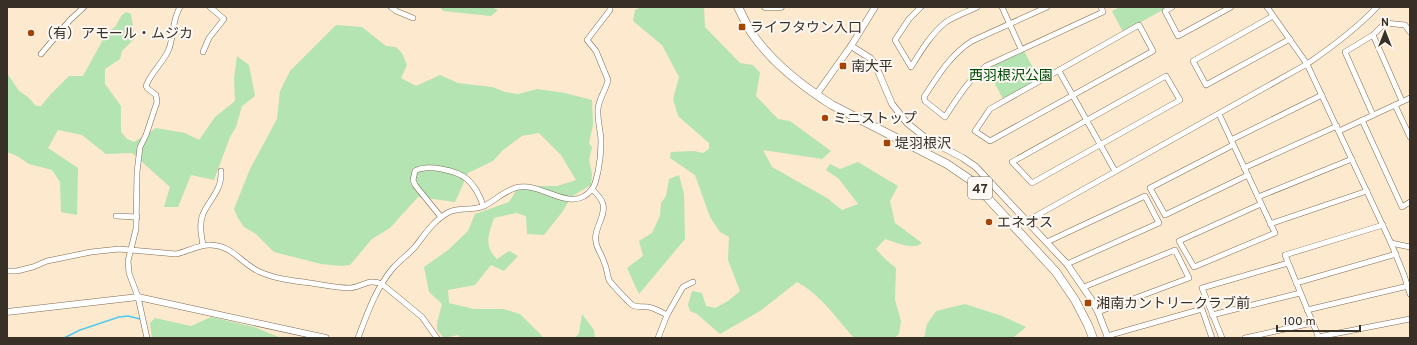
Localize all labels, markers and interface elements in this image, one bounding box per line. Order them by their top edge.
north arrow [1365,12,1405,52]
text: N [1381,16,1389,30]
place label: ライフタウン入口 [750,20,862,37]
marker: ライフタウン入口 [737,22,747,32]
place label: （有）アモール・ムジカ [39,26,193,43]
marker: （有）アモール・ムジカ [26,28,36,38]
place label: 南大平 [851,59,893,76]
marker: 南大平 [838,61,848,71]
park label: 西羽根沢公園 [969,68,1053,85]
place label: ミニストップ [833,111,917,128]
marker: ミニストップ [820,113,830,123]
place label: 堤羽根沢 [895,136,951,153]
marker: 堤羽根沢 [882,138,892,148]
road number: 47 [968,177,992,199]
place label: エネオス [997,215,1053,232]
marker: エネオス [984,217,994,227]
place label: 湘南カントリークラブ前 [1096,295,1250,313]
marker: 湘南カントリークラブ前 [1083,298,1093,308]
scale bar [1277,307,1360,333]
text: 100 m [1283,314,1316,330]

